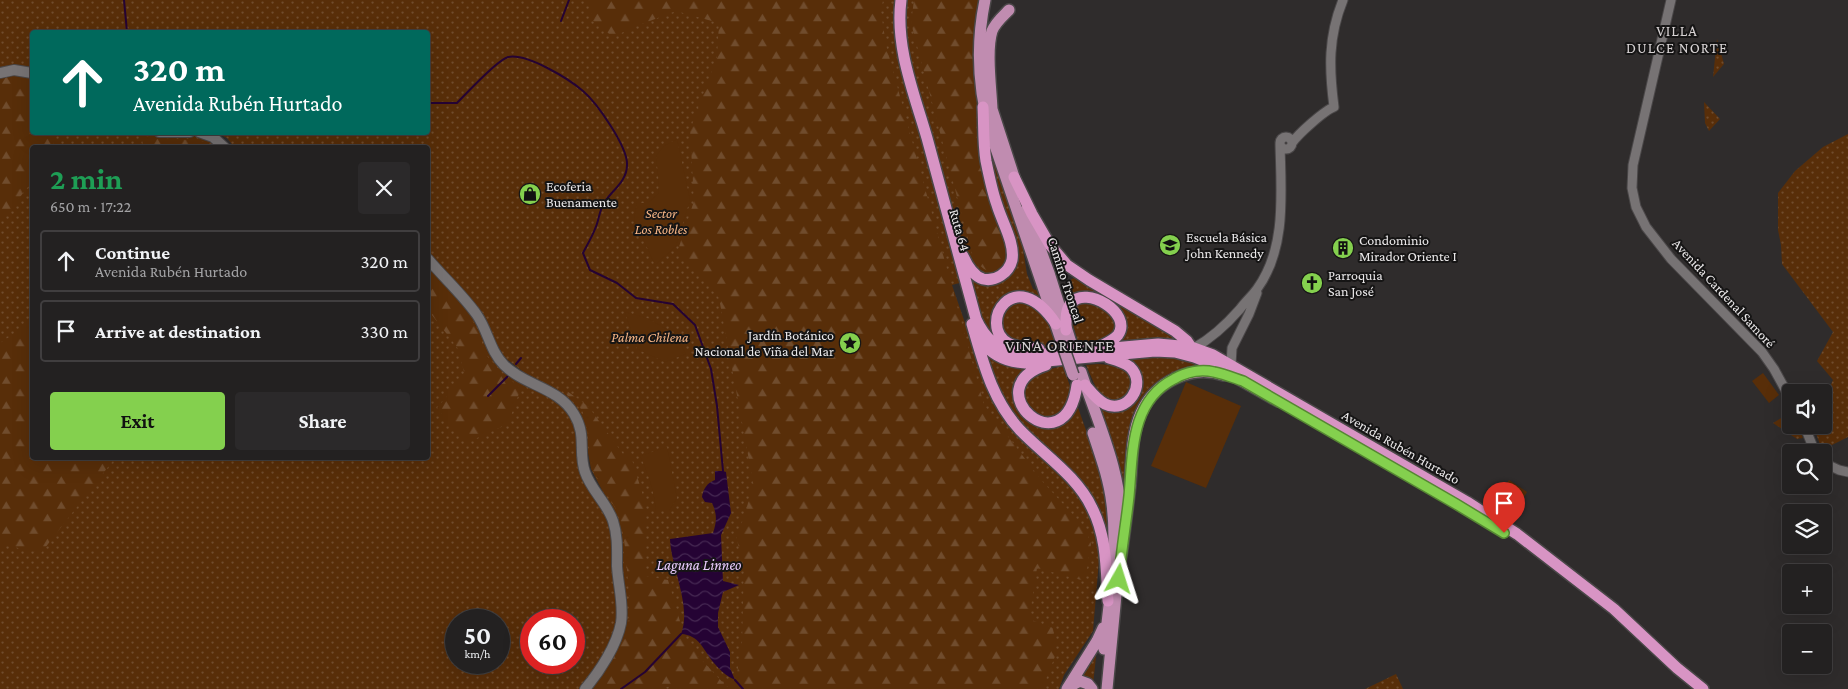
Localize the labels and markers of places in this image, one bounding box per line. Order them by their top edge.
place label: Ecoferia Buenamente [546,178,617,210]
shop icon: Ecoferia Buenamente [518,182,542,206]
place label: Escuela Básica John Kennedy [1184,229,1267,261]
place label: Condominio Mirador Oriente I [1359,232,1457,264]
school or university icon: Escuela Básica John Kennedy [1158,233,1182,257]
building icon: Condominio Mirador Oriente I [1331,236,1355,260]
place label: Parroquia San José [1328,267,1383,299]
church icon: Parroquia San José [1300,271,1324,295]
place label: Jardín Botánico Nacional de Viña del Mar [695,327,834,359]
place icon: Jardín Botánico Nacional de Viña del Mar [838,331,862,355]
pin [1483,482,1525,533]

